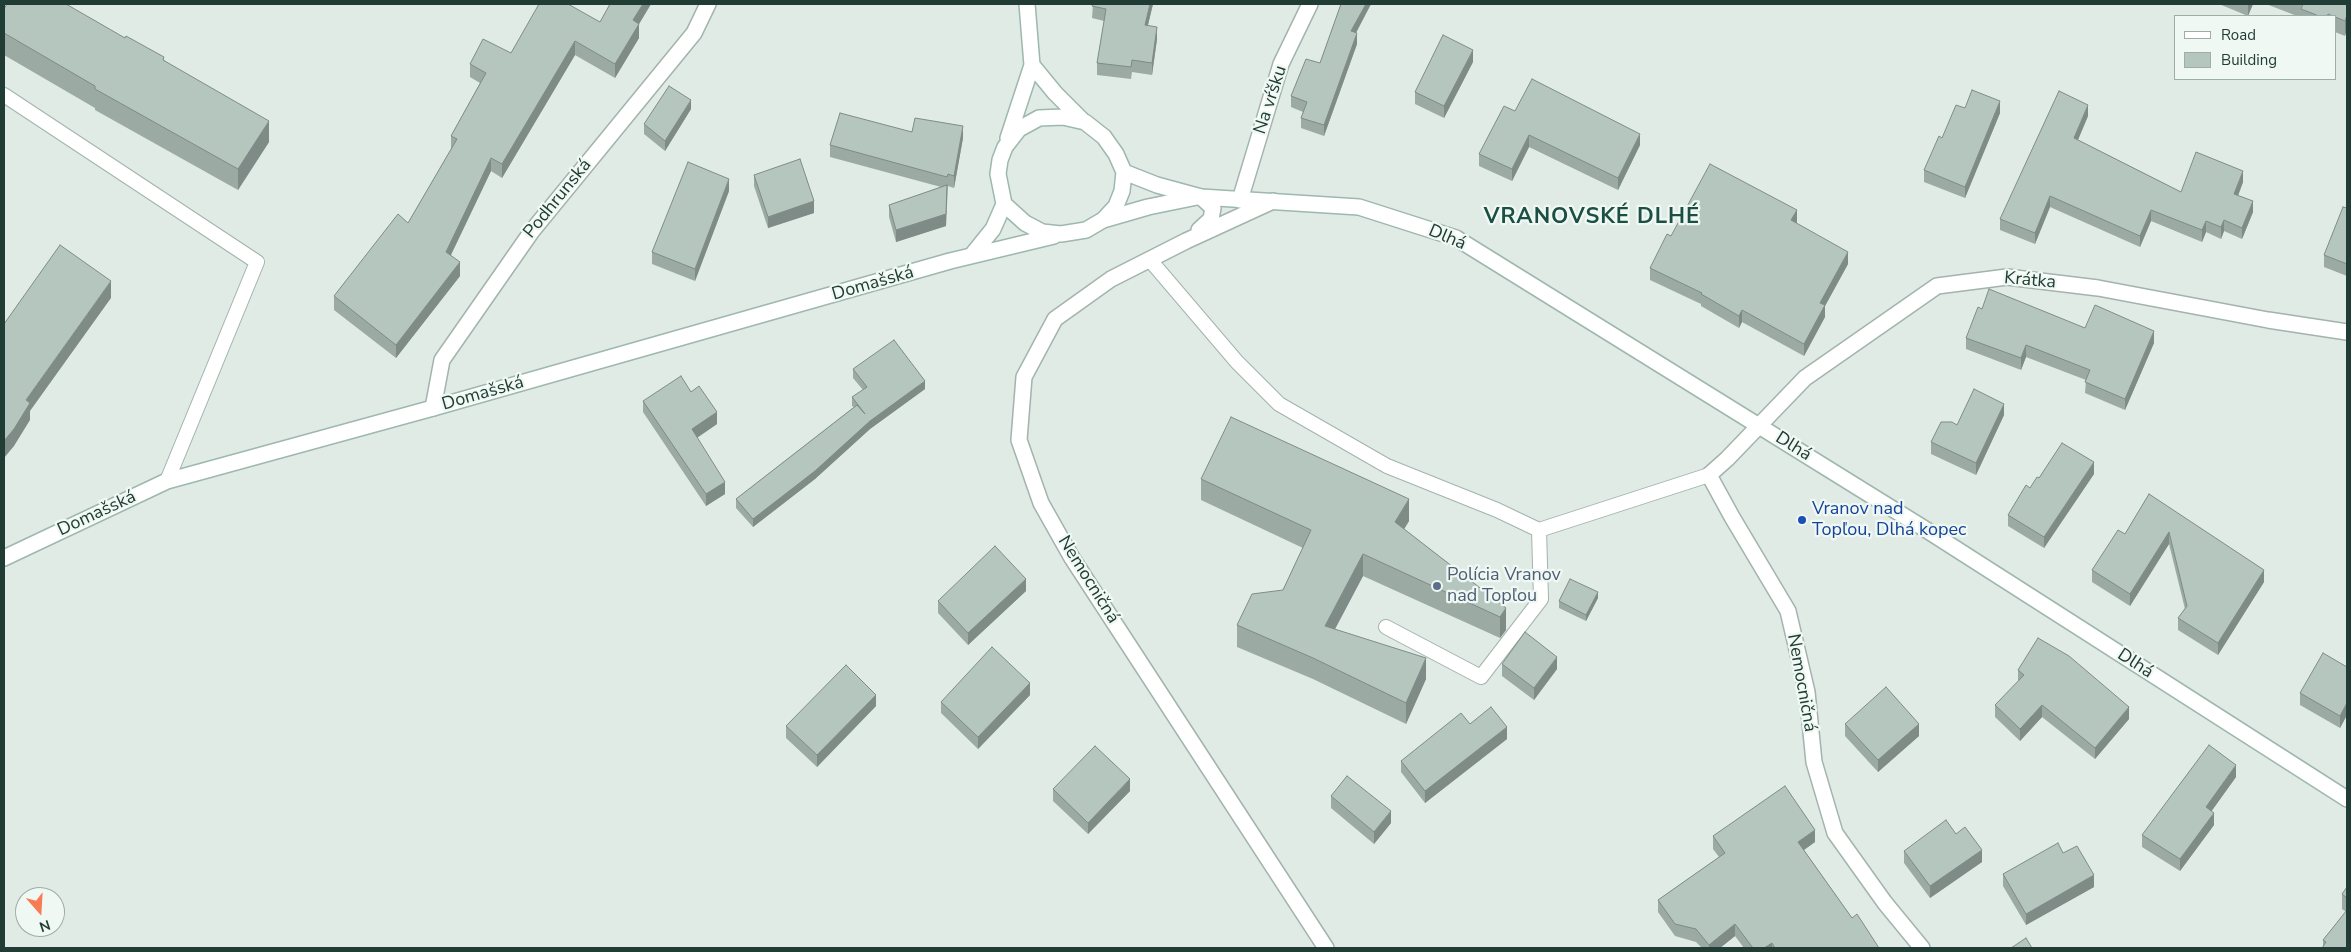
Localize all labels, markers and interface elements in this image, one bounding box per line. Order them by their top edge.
legend [2174,15,2336,80]
text: Road [2221,25,2256,45]
text: Building [2221,50,2277,70]
street label: Na vŕšku [1250,63,1292,137]
street label: Podhrunská [520,155,596,243]
district label: VRANOVSKÉ DLHÉ [1482,205,1702,231]
street label: Dlhá [1425,221,1469,255]
street label: Domašská [830,262,916,306]
street label: Krátka [2003,268,2057,294]
street label: Domašská [440,372,526,416]
street label: Dlhá [1771,428,1815,466]
street label: Domašská [54,486,140,542]
place label: Vranov nad Topľou, Dlhá kopec [1812,499,1966,542]
marker: Vranov nad Topľou, Dlhá kopec [1796,514,1808,526]
street label: Nemocničná [1053,532,1123,628]
place label: Polícia Vranov nad Topľou [1447,565,1561,608]
marker: Polícia Vranov nad Topľou [1431,580,1443,592]
street label: Nemocničná [1782,632,1820,734]
street label: Dlhá [2113,644,2157,684]
north arrow [15,887,65,937]
text: N [37,915,53,936]

